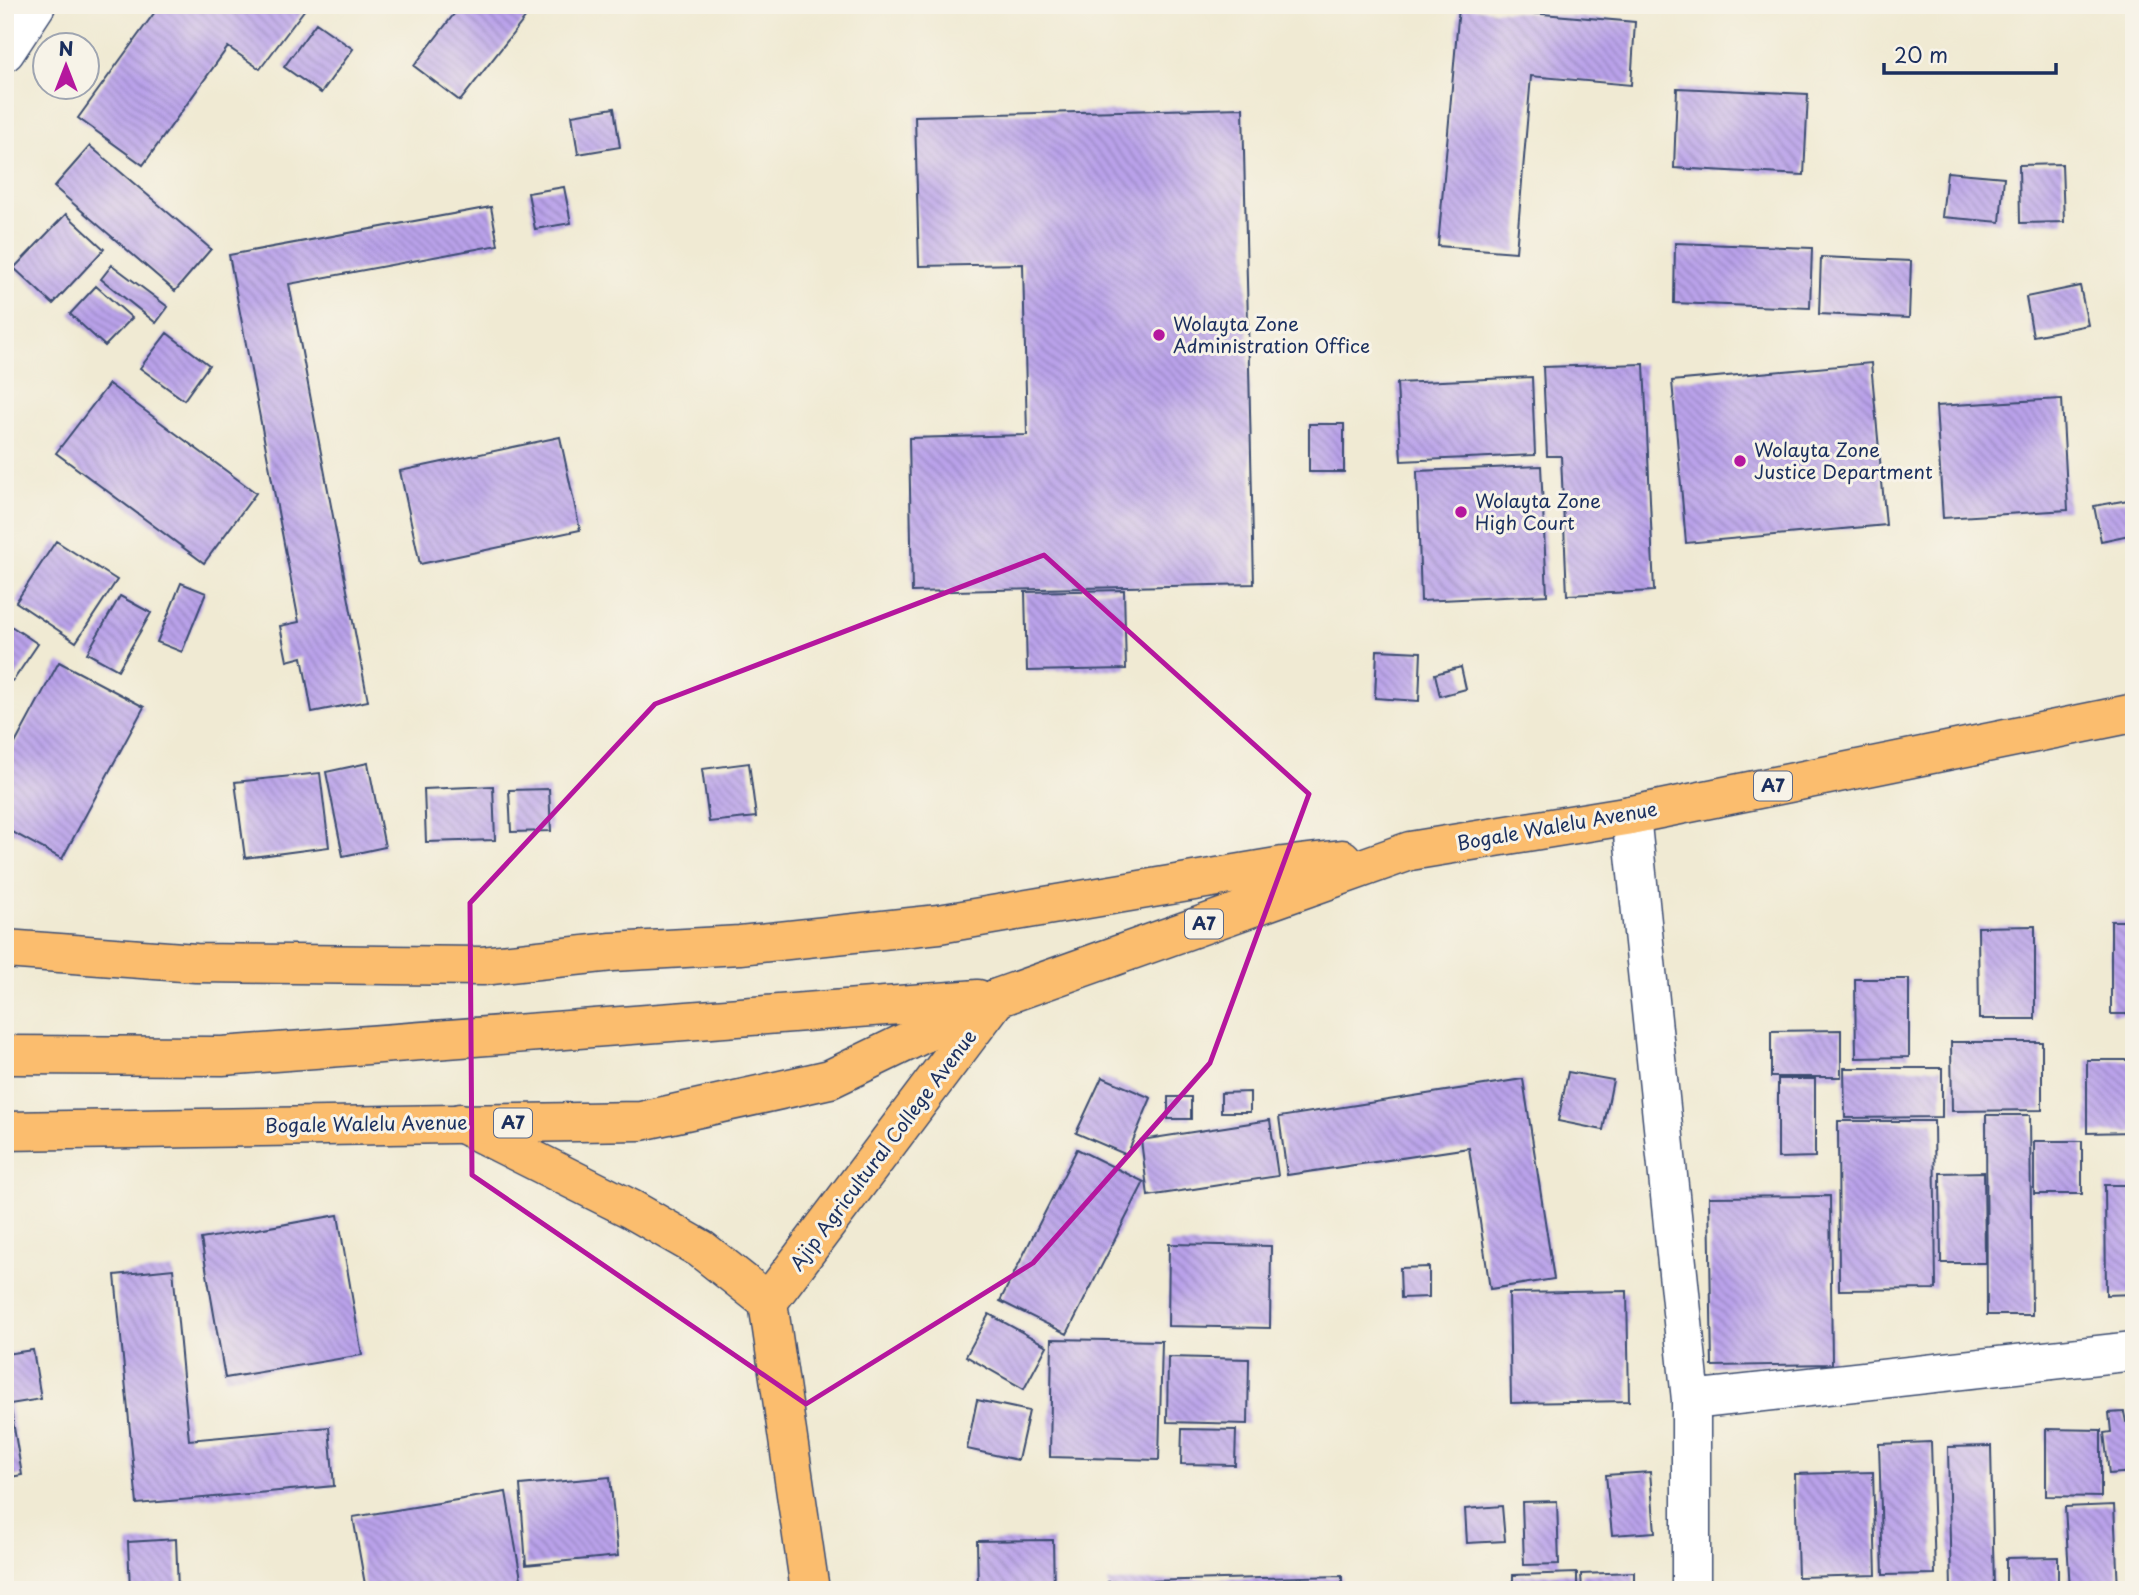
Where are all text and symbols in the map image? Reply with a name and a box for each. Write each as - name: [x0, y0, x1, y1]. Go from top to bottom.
- north arrow: [32, 32, 102, 102]
- scale bar: [1884, 32, 2055, 76]
- text: N: [58, 34, 74, 62]
- text: 20 m: [1894, 38, 1948, 70]
- place label: Wolayta Zone Administration Office: [1173, 309, 1370, 359]
- marker: Wolayta Zone Administration Office: [1151, 327, 1167, 343]
- place label: Wolayta Zone Justice Department: [1754, 435, 1933, 485]
- marker: Wolayta Zone Justice Department: [1732, 453, 1748, 469]
- place label: Wolayta Zone High Court: [1475, 486, 1601, 536]
- marker: Wolayta Zone High Court: [1453, 504, 1469, 520]
- road number: A7: [1754, 772, 1792, 800]
- street label: Bogale Walelu Avenue: [1455, 794, 1659, 856]
- road number: A7: [1185, 909, 1223, 939]
- street label: Ajip Agricultural College Avenue: [782, 1023, 982, 1276]
- street label: Bogale Walelu Avenue: [264, 1107, 468, 1139]
- road number: A7: [494, 1108, 532, 1138]

